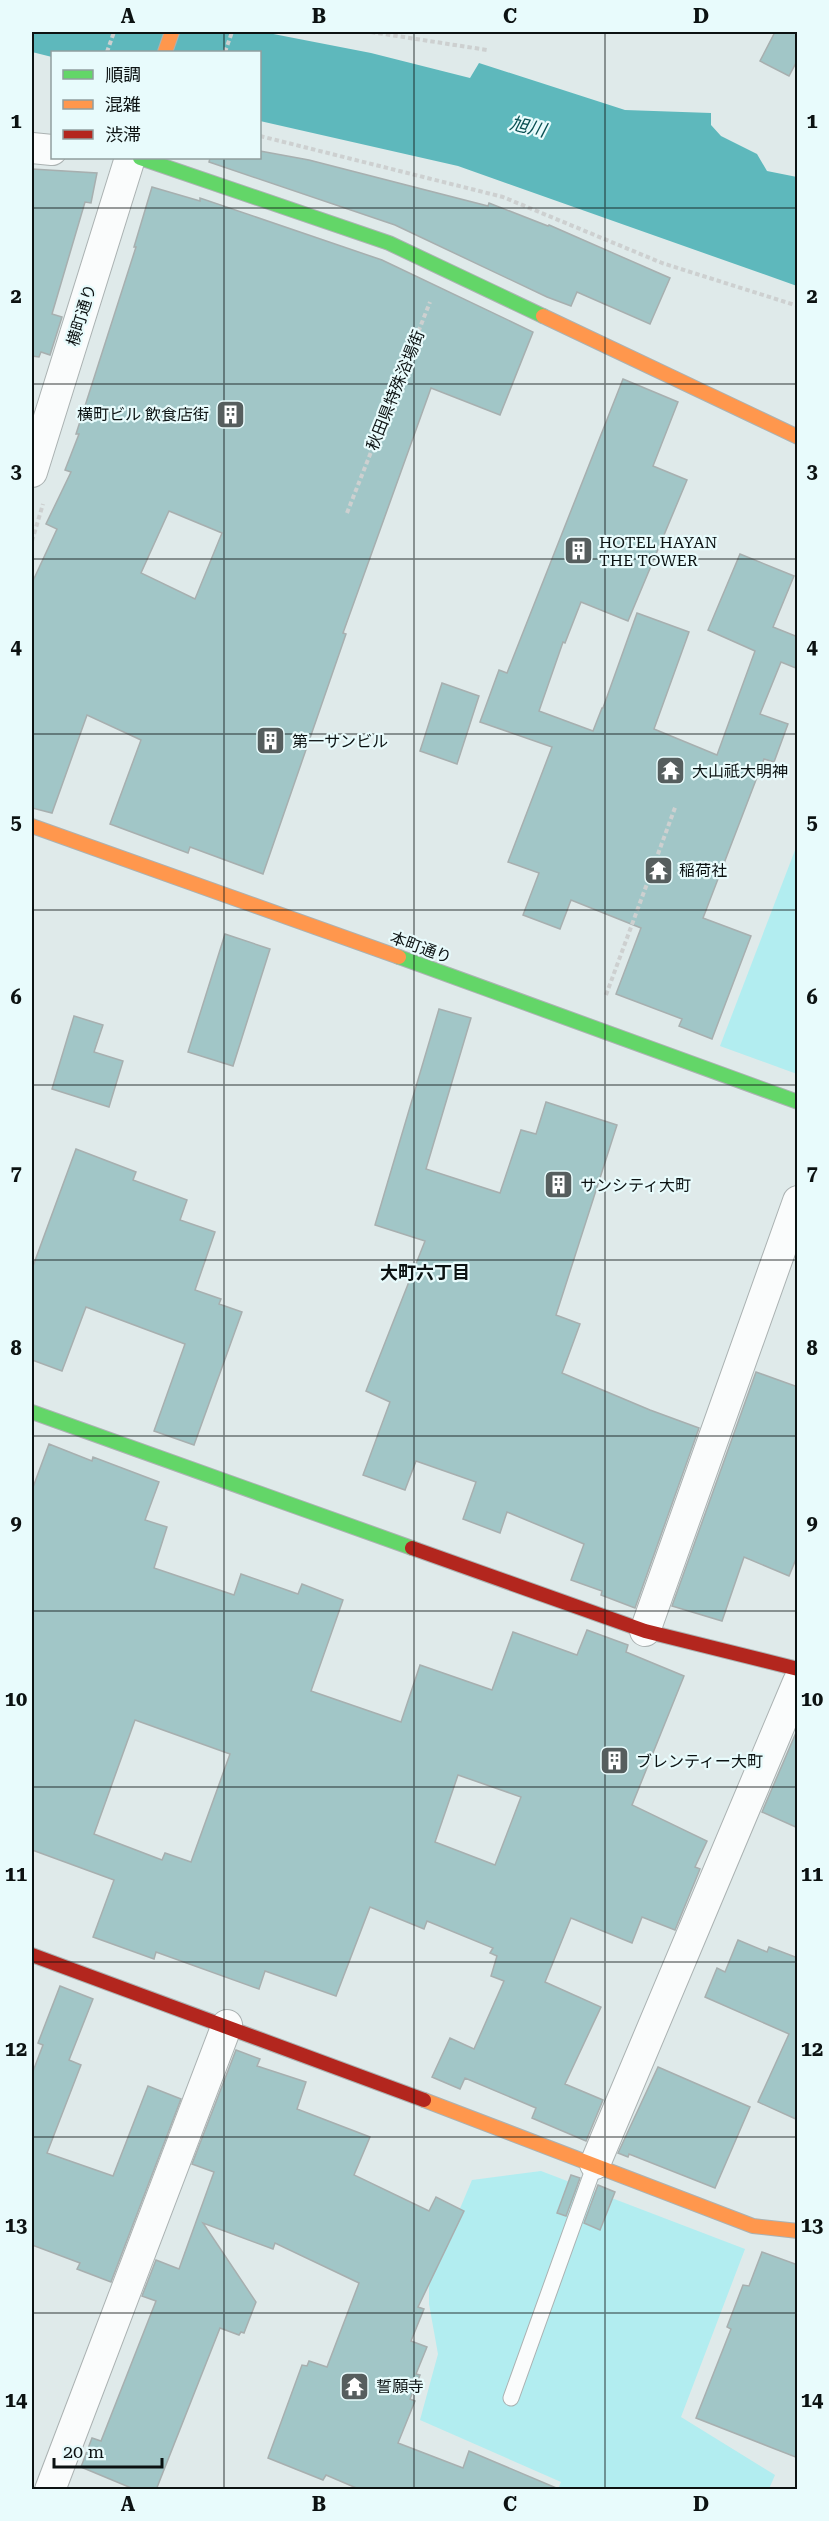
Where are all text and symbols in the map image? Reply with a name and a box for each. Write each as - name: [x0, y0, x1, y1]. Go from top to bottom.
- text: A: [121, 4, 136, 28]
- text: B: [312, 4, 326, 28]
- text: C: [503, 4, 517, 28]
- text: D: [693, 4, 709, 28]
- legend: [51, 51, 261, 159]
- text: 順調: [105, 64, 141, 85]
- text: 混雑: [105, 94, 141, 115]
- text: 1: [10, 109, 22, 133]
- text: 1: [806, 109, 818, 133]
- water label: 旭川: [508, 112, 550, 141]
- text: 渋滞: [105, 124, 141, 145]
- street label: 横町通り: [63, 282, 100, 349]
- text: 2: [10, 284, 22, 308]
- text: 2: [806, 284, 818, 308]
- street label: 秋田県特殊浴場街: [363, 327, 428, 453]
- building icon: 横町ビル 飲食店街: [214, 398, 246, 430]
- place label: 横町ビル 飲食店街: [77, 405, 209, 424]
- text: 3: [10, 459, 22, 483]
- text: 3: [806, 459, 818, 483]
- place label: HOTEL HAYAN THE TOWER: [599, 533, 717, 570]
- building icon: HOTEL HAYAN THE TOWER: [562, 535, 594, 567]
- text: 4: [10, 635, 22, 659]
- text: 4: [806, 635, 818, 659]
- building icon: 第一サンビル: [255, 725, 287, 757]
- place label: 第一サンビル: [292, 732, 388, 751]
- temple icon: 大山祇大明神: [655, 755, 687, 787]
- place label: 大山祇大明神: [692, 762, 788, 781]
- text: 5: [10, 810, 22, 834]
- text: 5: [806, 810, 818, 834]
- temple icon: 稲荷社: [642, 854, 674, 886]
- place label: 稲荷社: [679, 861, 727, 880]
- street label: 本町通り: [388, 928, 454, 967]
- text: 6: [10, 985, 22, 1009]
- text: 6: [806, 985, 818, 1009]
- text: 7: [10, 1161, 22, 1185]
- text: 7: [806, 1161, 818, 1185]
- building icon: サンシティ大町: [543, 1169, 575, 1201]
- place label: サンシティ大町: [580, 1176, 691, 1195]
- district label: 大町六丁目: [380, 1262, 470, 1283]
- text: 8: [10, 1336, 22, 1360]
- text: 8: [806, 1336, 818, 1360]
- text: 9: [10, 1511, 22, 1535]
- text: 9: [806, 1511, 818, 1535]
- text: 10: [5, 1687, 27, 1711]
- text: 10: [801, 1687, 823, 1711]
- building icon: ブレンティー大町: [599, 1745, 631, 1777]
- place label: ブレンティー大町: [636, 1752, 763, 1771]
- text: 11: [5, 1862, 27, 1886]
- text: 11: [801, 1862, 823, 1886]
- text: 12: [5, 2037, 27, 2061]
- text: 12: [801, 2037, 823, 2061]
- text: 13: [5, 2213, 27, 2237]
- text: 13: [801, 2213, 823, 2237]
- temple icon: 誓願寺: [339, 2370, 371, 2402]
- place label: 誓願寺: [376, 2377, 424, 2396]
- text: 14: [5, 2388, 28, 2412]
- text: 14: [801, 2388, 824, 2412]
- scale bar: [54, 2431, 162, 2469]
- text: 20 m: [63, 2441, 104, 2462]
- text: A: [121, 2492, 136, 2516]
- text: B: [312, 2492, 326, 2516]
- text: C: [503, 2492, 517, 2516]
- text: D: [693, 2492, 709, 2516]

